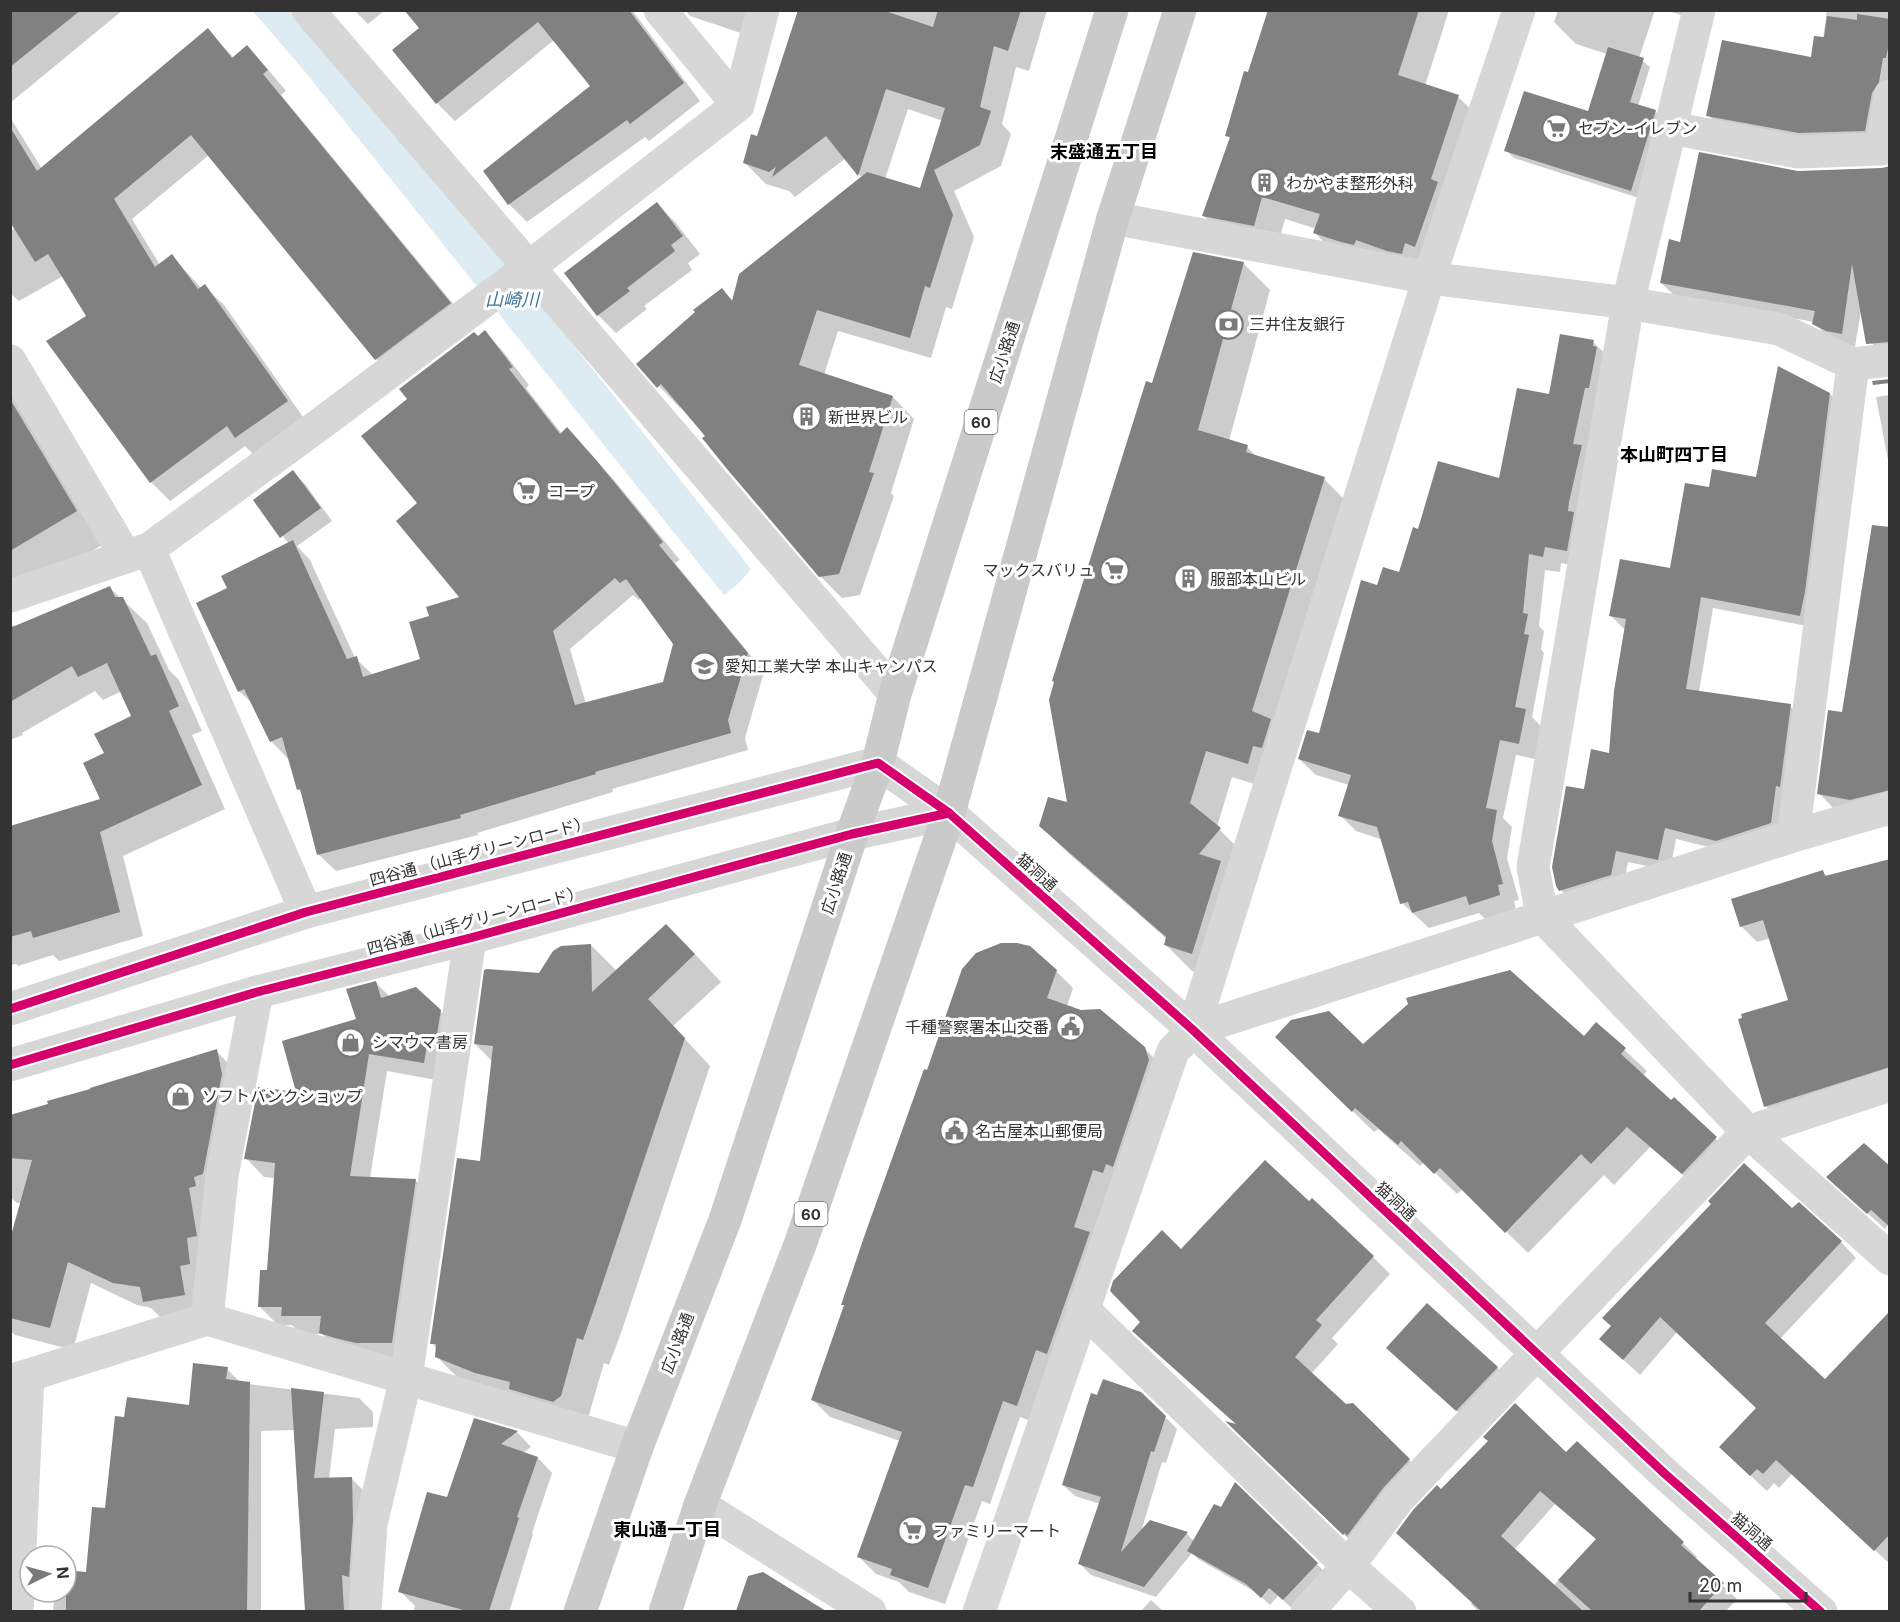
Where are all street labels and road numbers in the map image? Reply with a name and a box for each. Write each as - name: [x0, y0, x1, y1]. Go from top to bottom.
- street label: 広小路通: [985, 318, 1023, 386]
- road number: 60: [964, 410, 998, 434]
- street label: 四谷通 （山手グリーンロード）: [367, 812, 593, 890]
- street label: 広小路通: [817, 849, 855, 917]
- street label: 猫洞通: [1012, 849, 1062, 895]
- street label: 四谷通（山手グリーンロード）: [365, 881, 585, 959]
- street label: 猫洞通: [1372, 1177, 1420, 1225]
- road number: 60: [794, 1202, 828, 1226]
- street label: 広小路通: [656, 1310, 698, 1376]
- street label: 猫洞通: [1727, 1508, 1777, 1554]

